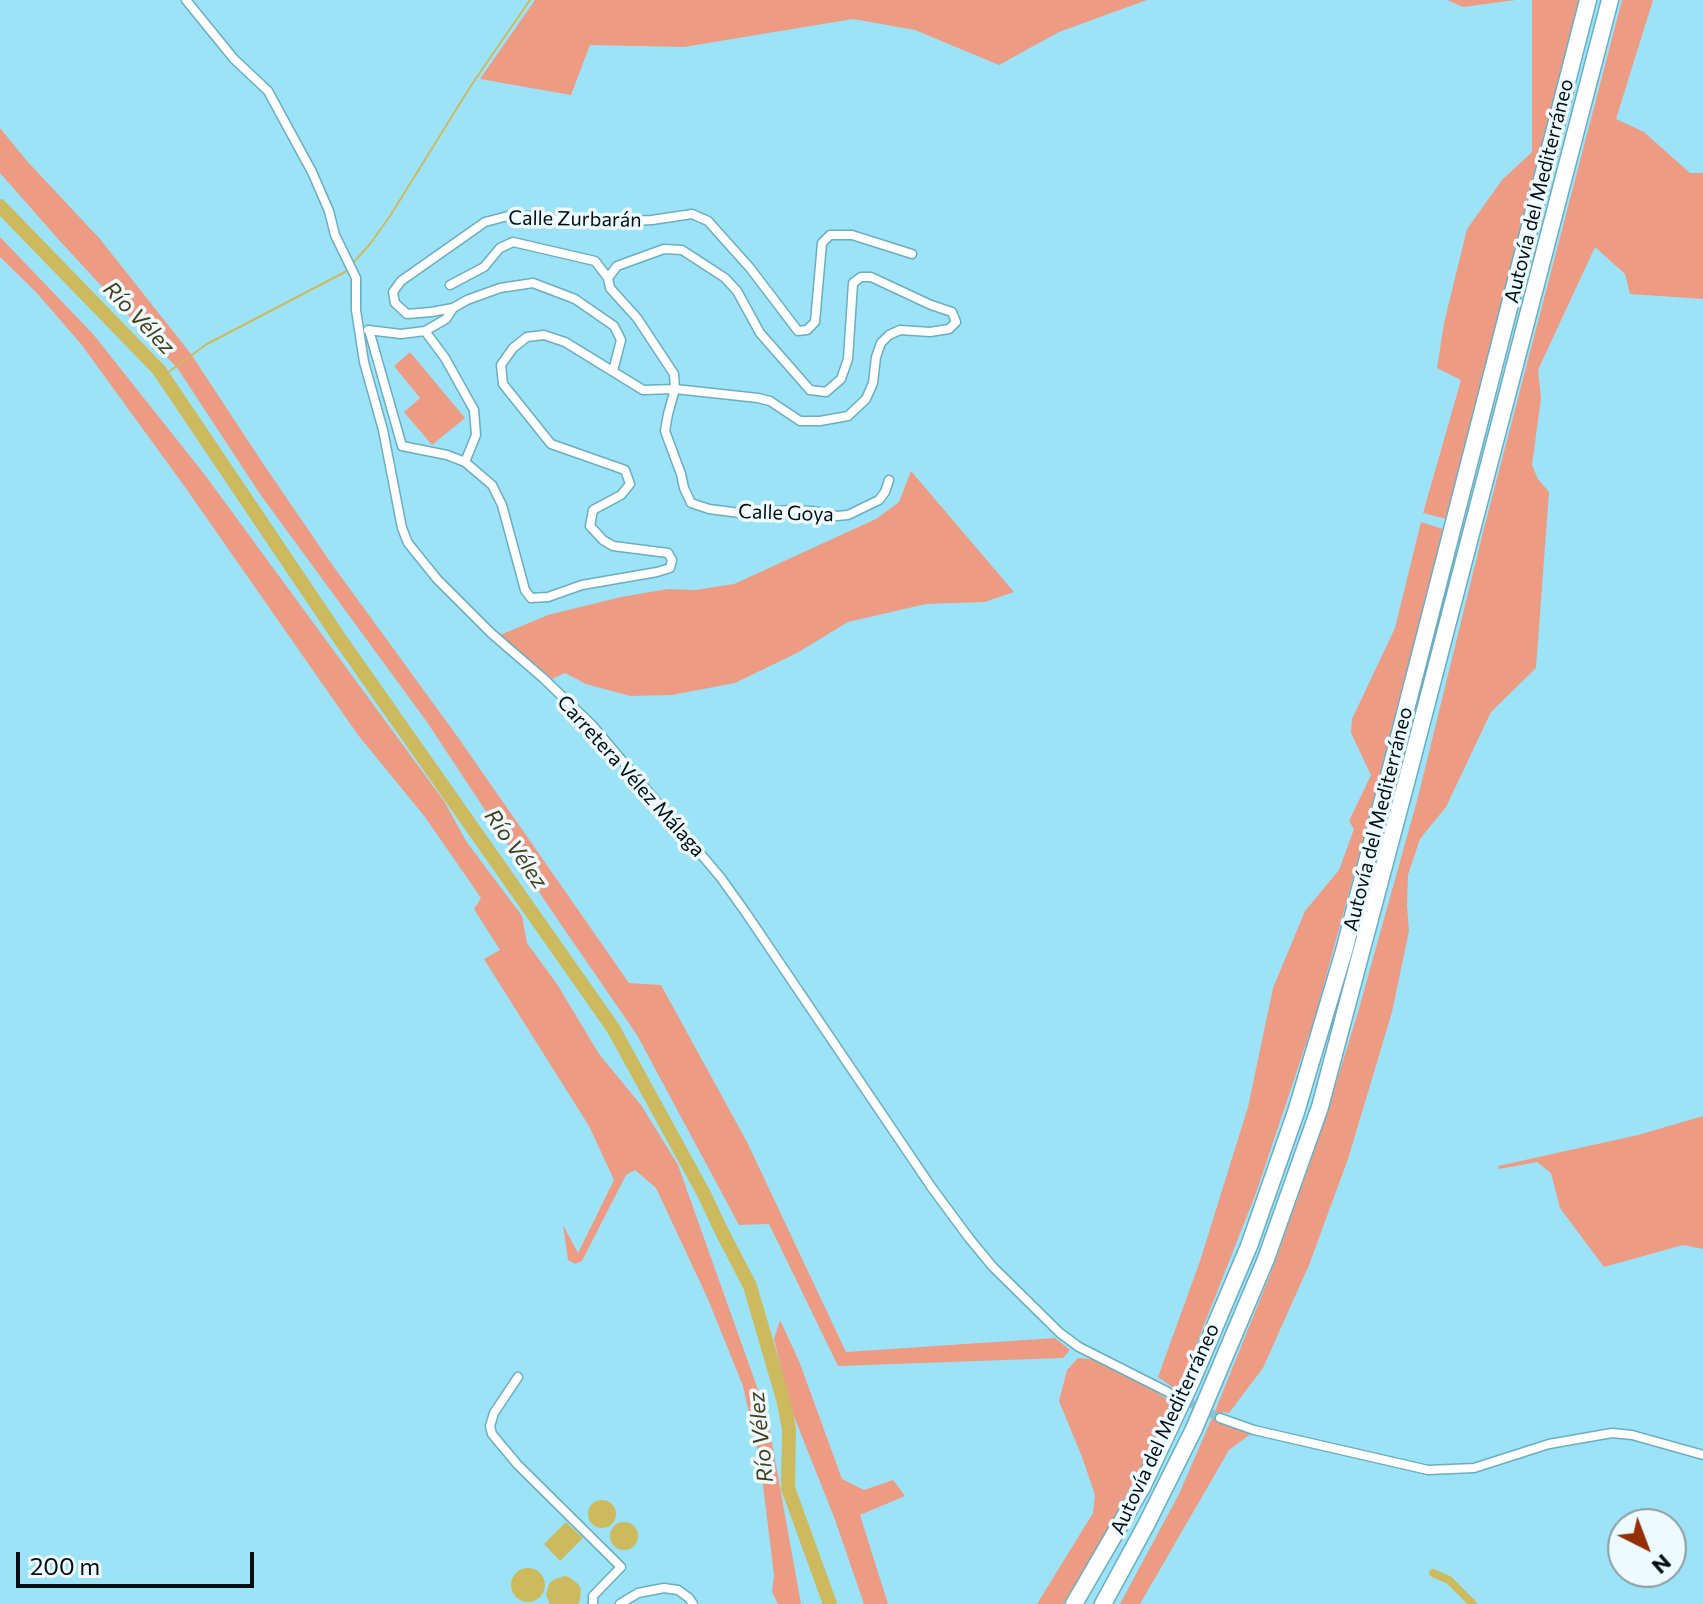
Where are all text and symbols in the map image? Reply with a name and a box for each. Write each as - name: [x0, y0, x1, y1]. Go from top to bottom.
- street label: Autovía del Mediterráneo: [1500, 76, 1578, 306]
- street label: Calle Zurbarán: [508, 206, 642, 232]
- water label: Río Vélez: [98, 276, 180, 360]
- street label: Calle Goya: [738, 499, 834, 527]
- street label: Carretera Vélez Málaga: [552, 690, 710, 862]
- street label: Autovía del Mediterráneo: [1339, 704, 1417, 934]
- water label: Río Vélez: [479, 804, 553, 894]
- street label: Autovía del Mediterráneo: [1105, 1320, 1225, 1538]
- water label: Río Vélez: [743, 1390, 779, 1484]
- north arrow: [1607, 1508, 1687, 1588]
- scale bar: [20, 1536, 258, 1586]
- text: N: [1647, 1549, 1677, 1580]
- text: 200 m: [30, 1551, 100, 1580]

